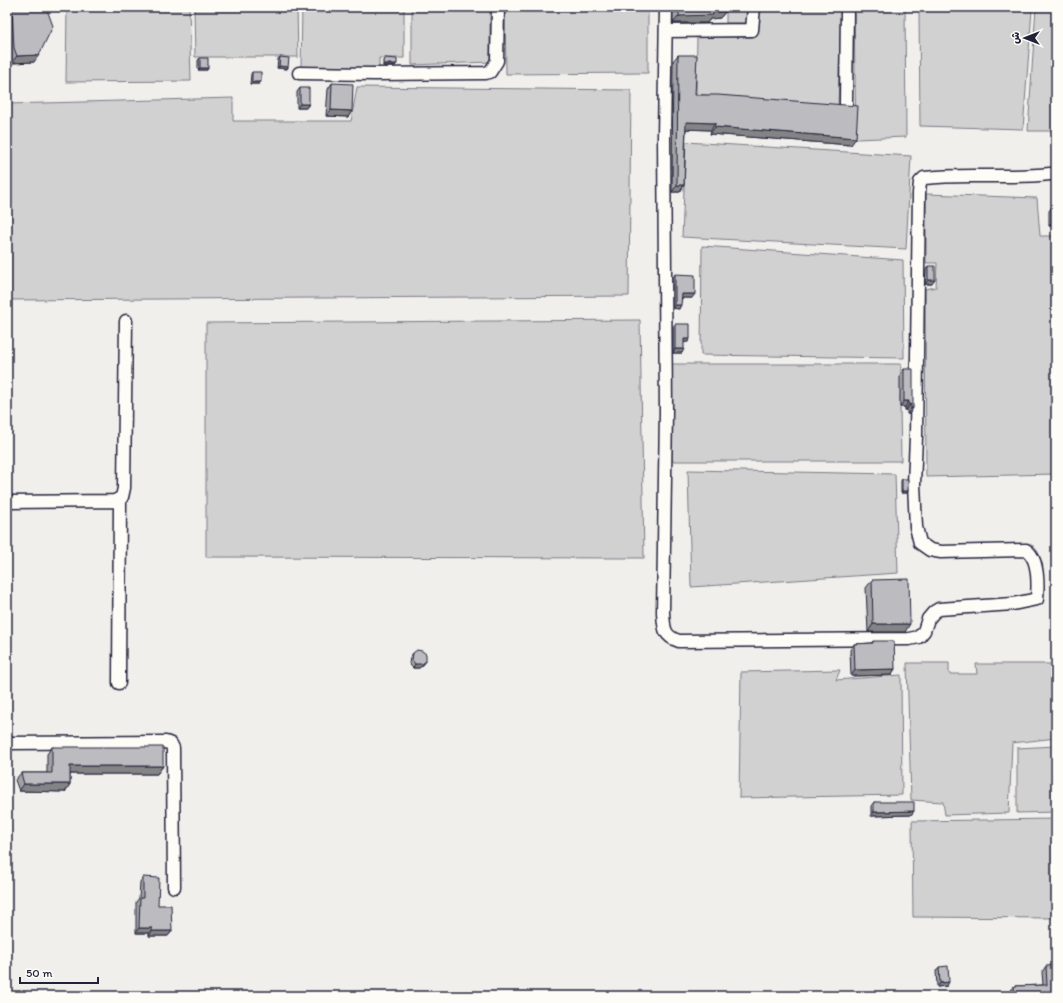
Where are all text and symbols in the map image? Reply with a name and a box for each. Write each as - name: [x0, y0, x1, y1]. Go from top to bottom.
- north arrow: [1005, 18, 1045, 58]
- text: ش: [1009, 32, 1022, 44]
- scale bar: [20, 959, 98, 985]
- text: 50 m: [26, 966, 52, 980]

